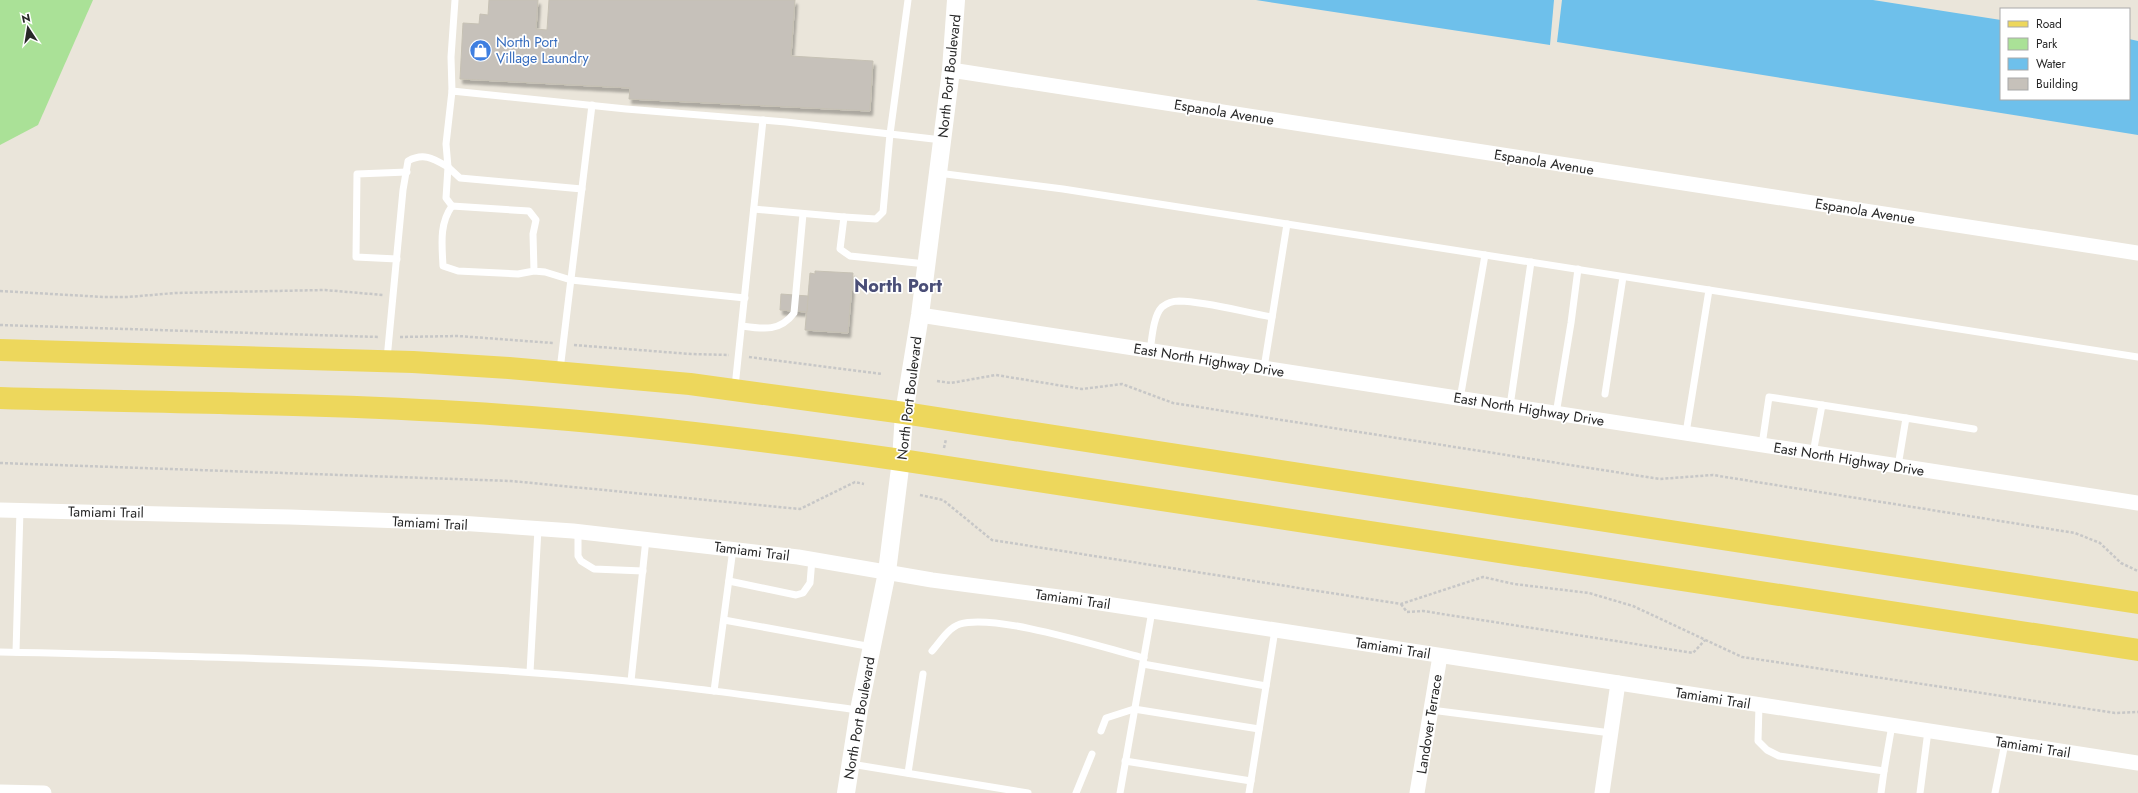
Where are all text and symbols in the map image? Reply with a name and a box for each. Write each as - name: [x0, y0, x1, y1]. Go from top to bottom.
- north arrow: [8, 8, 48, 48]
- legend: [2000, 8, 2130, 100]
- text: N: [20, 9, 32, 27]
- street label: North Port Boulevard: [933, 13, 965, 139]
- text: Road: [2036, 15, 2062, 33]
- place label: North Port Village Laundry: [496, 32, 589, 68]
- text: Park: [2036, 35, 2058, 53]
- shop icon: North Port Village Laundry: [468, 37, 494, 63]
- text: Water: [2036, 55, 2067, 73]
- text: Building: [2036, 75, 2078, 93]
- street label: Espanola Avenue: [1173, 94, 1275, 130]
- street label: Espanola Avenue: [1493, 144, 1595, 180]
- street label: Espanola Avenue: [1814, 193, 1916, 229]
- district label: North Port: [854, 273, 942, 299]
- street label: North Port Boulevard: [892, 335, 926, 461]
- street label: East North Highway Drive: [1132, 338, 1286, 382]
- street label: East North Highway Drive: [1452, 387, 1606, 431]
- street label: East North Highway Drive: [1772, 437, 1926, 481]
- street label: Tamiami Trail: [68, 501, 144, 523]
- street label: Tamiami Trail: [392, 511, 468, 535]
- street label: Tamiami Trail: [713, 536, 791, 566]
- street label: Tamiami Trail: [1034, 584, 1112, 614]
- street label: Tamiami Trail: [1354, 632, 1432, 664]
- street label: North Port Boulevard: [838, 655, 880, 781]
- street label: Landover Terrace: [1411, 673, 1447, 775]
- street label: Tamiami Trail: [1674, 682, 1752, 714]
- street label: Tamiami Trail: [1994, 731, 2072, 763]

